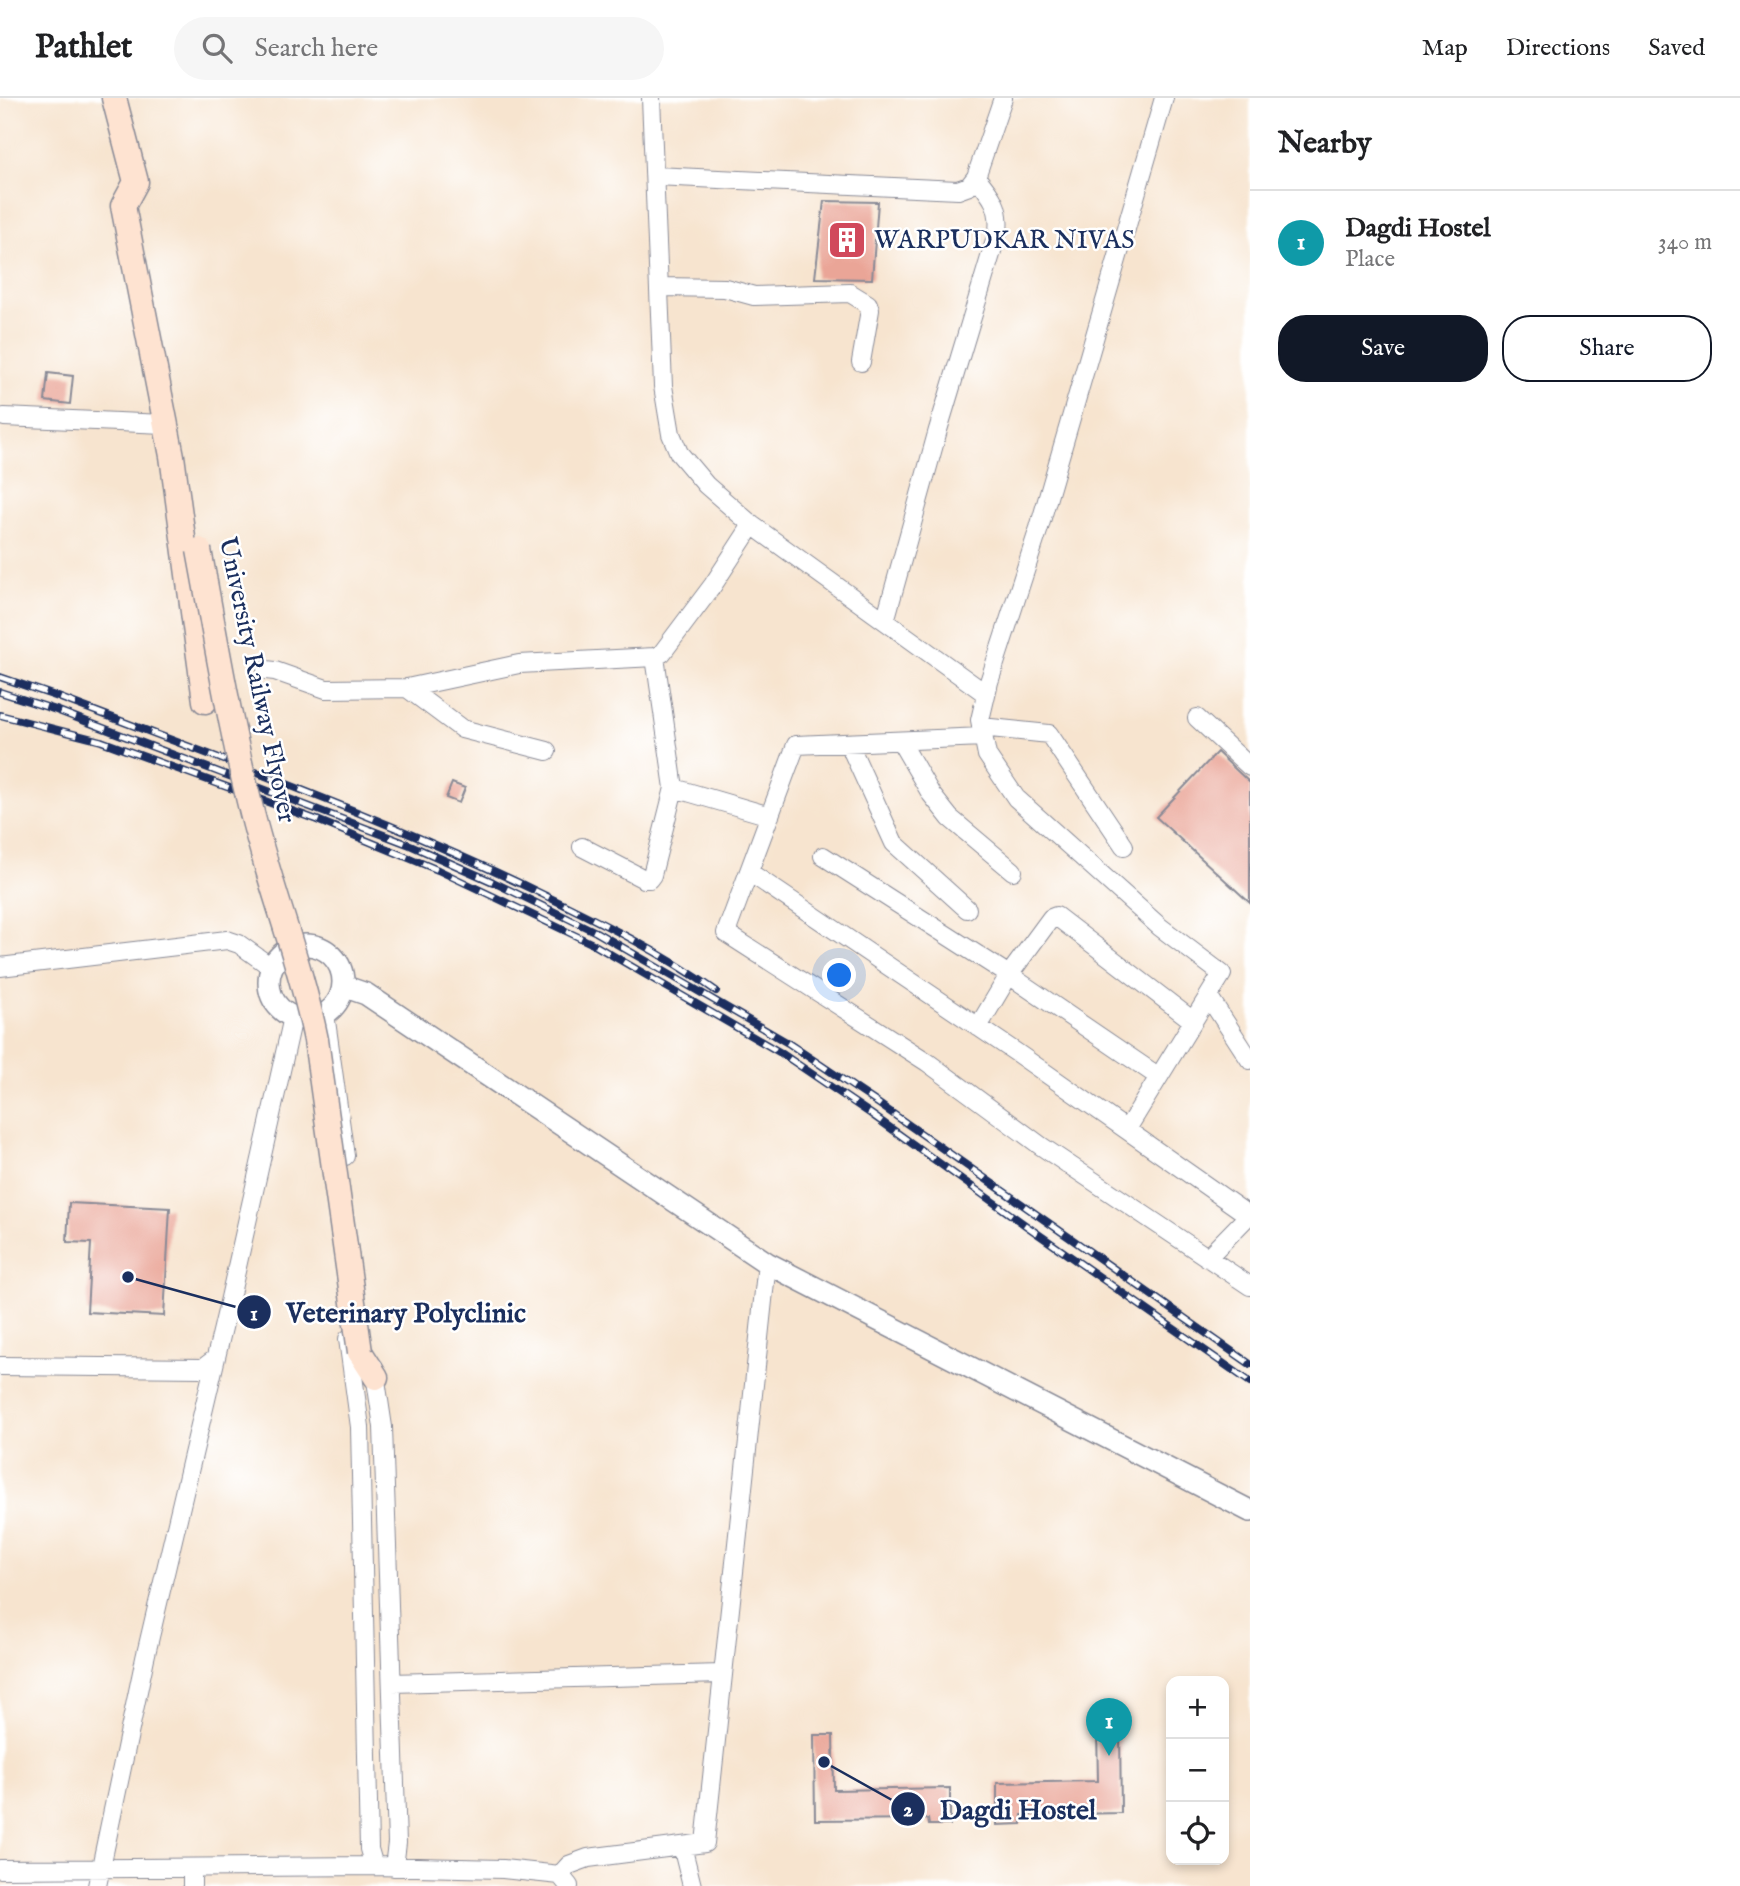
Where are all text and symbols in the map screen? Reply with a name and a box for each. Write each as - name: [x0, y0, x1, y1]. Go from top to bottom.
- search box: [174, 17, 664, 80]
- text: Pathlet: [35, 27, 132, 69]
- icon: search: [198, 29, 236, 67]
- text: Search here: [254, 32, 378, 65]
- text: Map: [1422, 33, 1468, 64]
- text: Directions: [1506, 33, 1610, 64]
- text: Saved: [1648, 33, 1705, 64]
- text: Nearby: [1278, 125, 1371, 163]
- text: Dagdi Hostel: [1345, 212, 1491, 245]
- building icon: WARPUDKAR NIVAS: [826, 219, 868, 261]
- place label: WARPUDKAR NIVAS: [874, 224, 1135, 257]
- text: 1: [1297, 228, 1305, 257]
- text: 340 m: [1658, 228, 1712, 257]
- text: Place: [1345, 245, 1395, 274]
- button: Save: [1278, 315, 1488, 382]
- button: Share: [1502, 315, 1712, 382]
- street label: University Railway Flyover: [211, 534, 304, 826]
- your location: [822, 958, 856, 992]
- callout: Veterinary Polyclinic: [237, 1288, 540, 1337]
- text: Veterinary Polyclinic: [285, 1297, 526, 1332]
- text: 1: [250, 1301, 258, 1328]
- map controls: [1166, 1676, 1229, 1865]
- button: +: [1166, 1676, 1229, 1739]
- pin: 1: [1086, 1698, 1132, 1756]
- button: −: [1166, 1739, 1229, 1802]
- callout: Dagdi Hostel: [890, 1784, 1110, 1833]
- text: Dagdi Hostel: [940, 1794, 1098, 1829]
- text: 2: [903, 1797, 913, 1824]
- button: locate: [1166, 1802, 1229, 1865]

